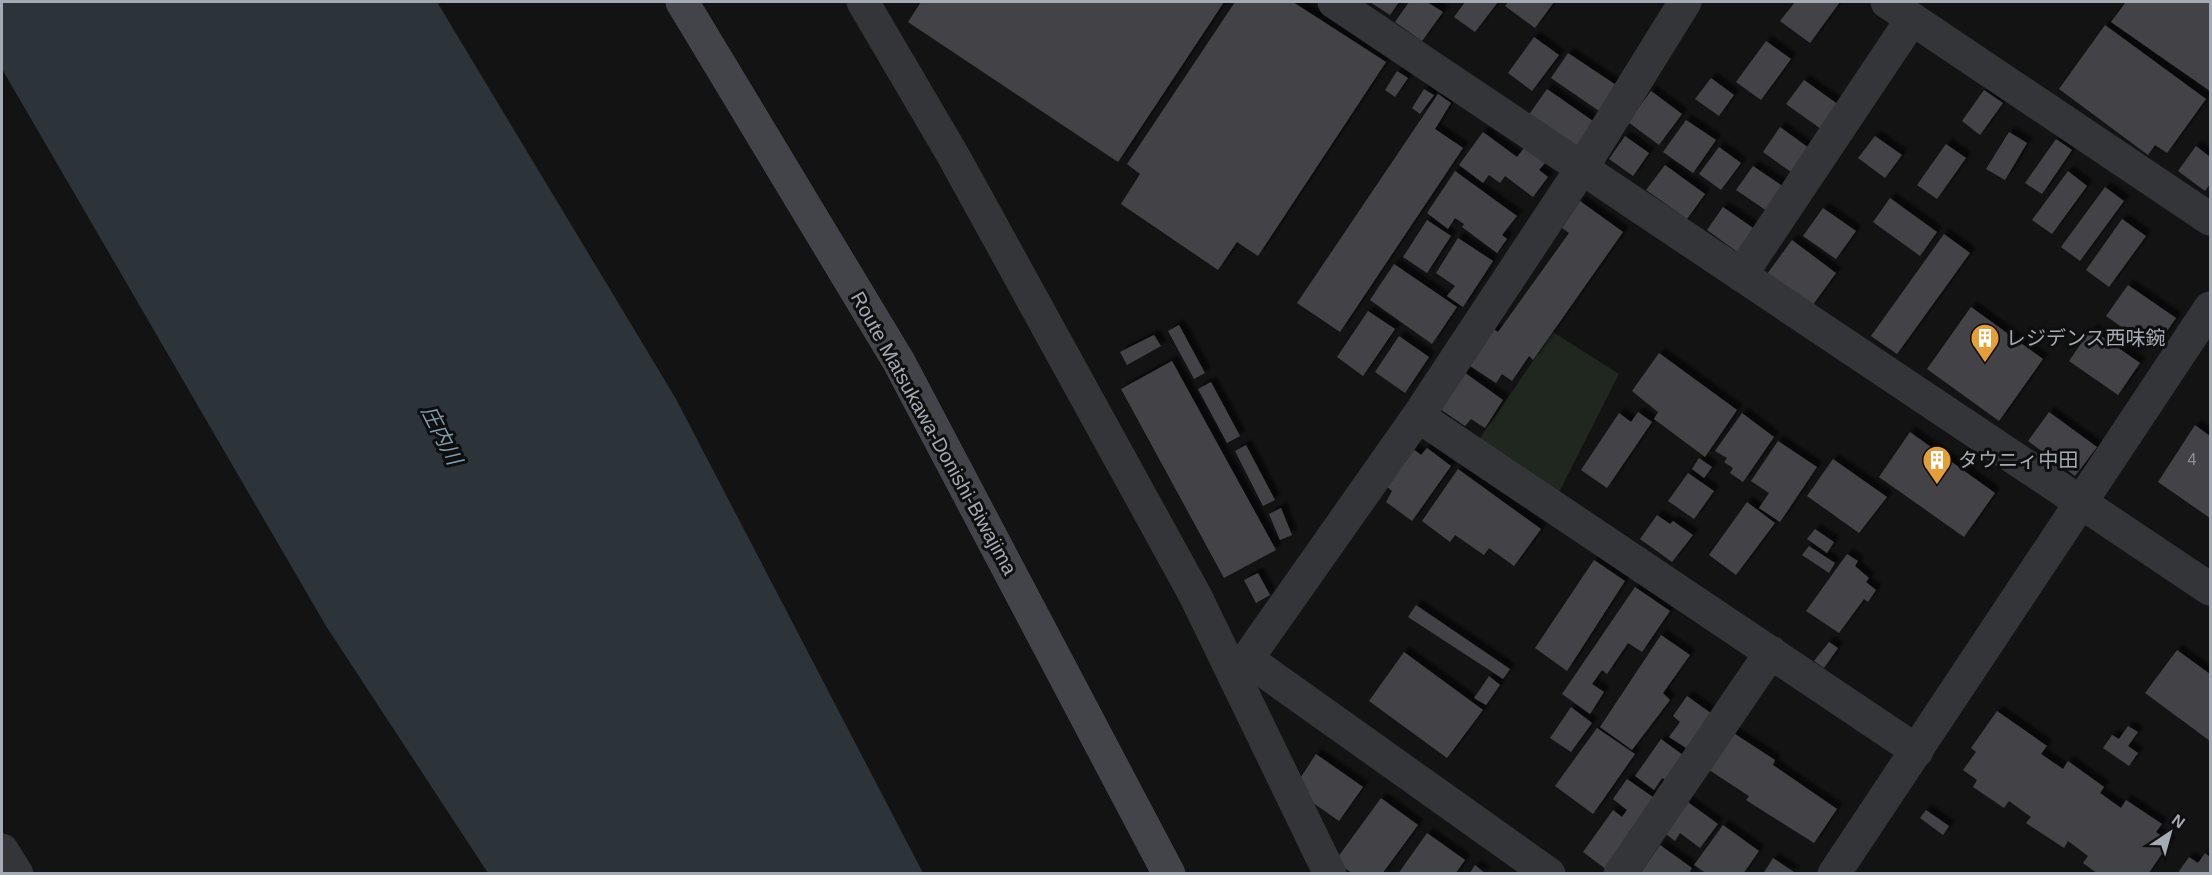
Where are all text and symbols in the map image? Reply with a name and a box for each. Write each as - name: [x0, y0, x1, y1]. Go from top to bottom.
- street label: Route Matsukawa-Donishi-Biwajima: [847, 288, 1022, 579]
- building icon: レジデンス西味鋺: [1969, 322, 2001, 364]
- place label: レジデンス西味鋺: [2006, 327, 2166, 349]
- water label: 庄内川: [417, 402, 467, 470]
- building icon: タウニィ中田: [1921, 444, 1953, 486]
- place label: タウニィ中田: [1958, 449, 2078, 471]
- house number: 4: [2188, 451, 2197, 468]
- north arrow: [2140, 803, 2200, 863]
- text: N: [2169, 811, 2188, 832]

